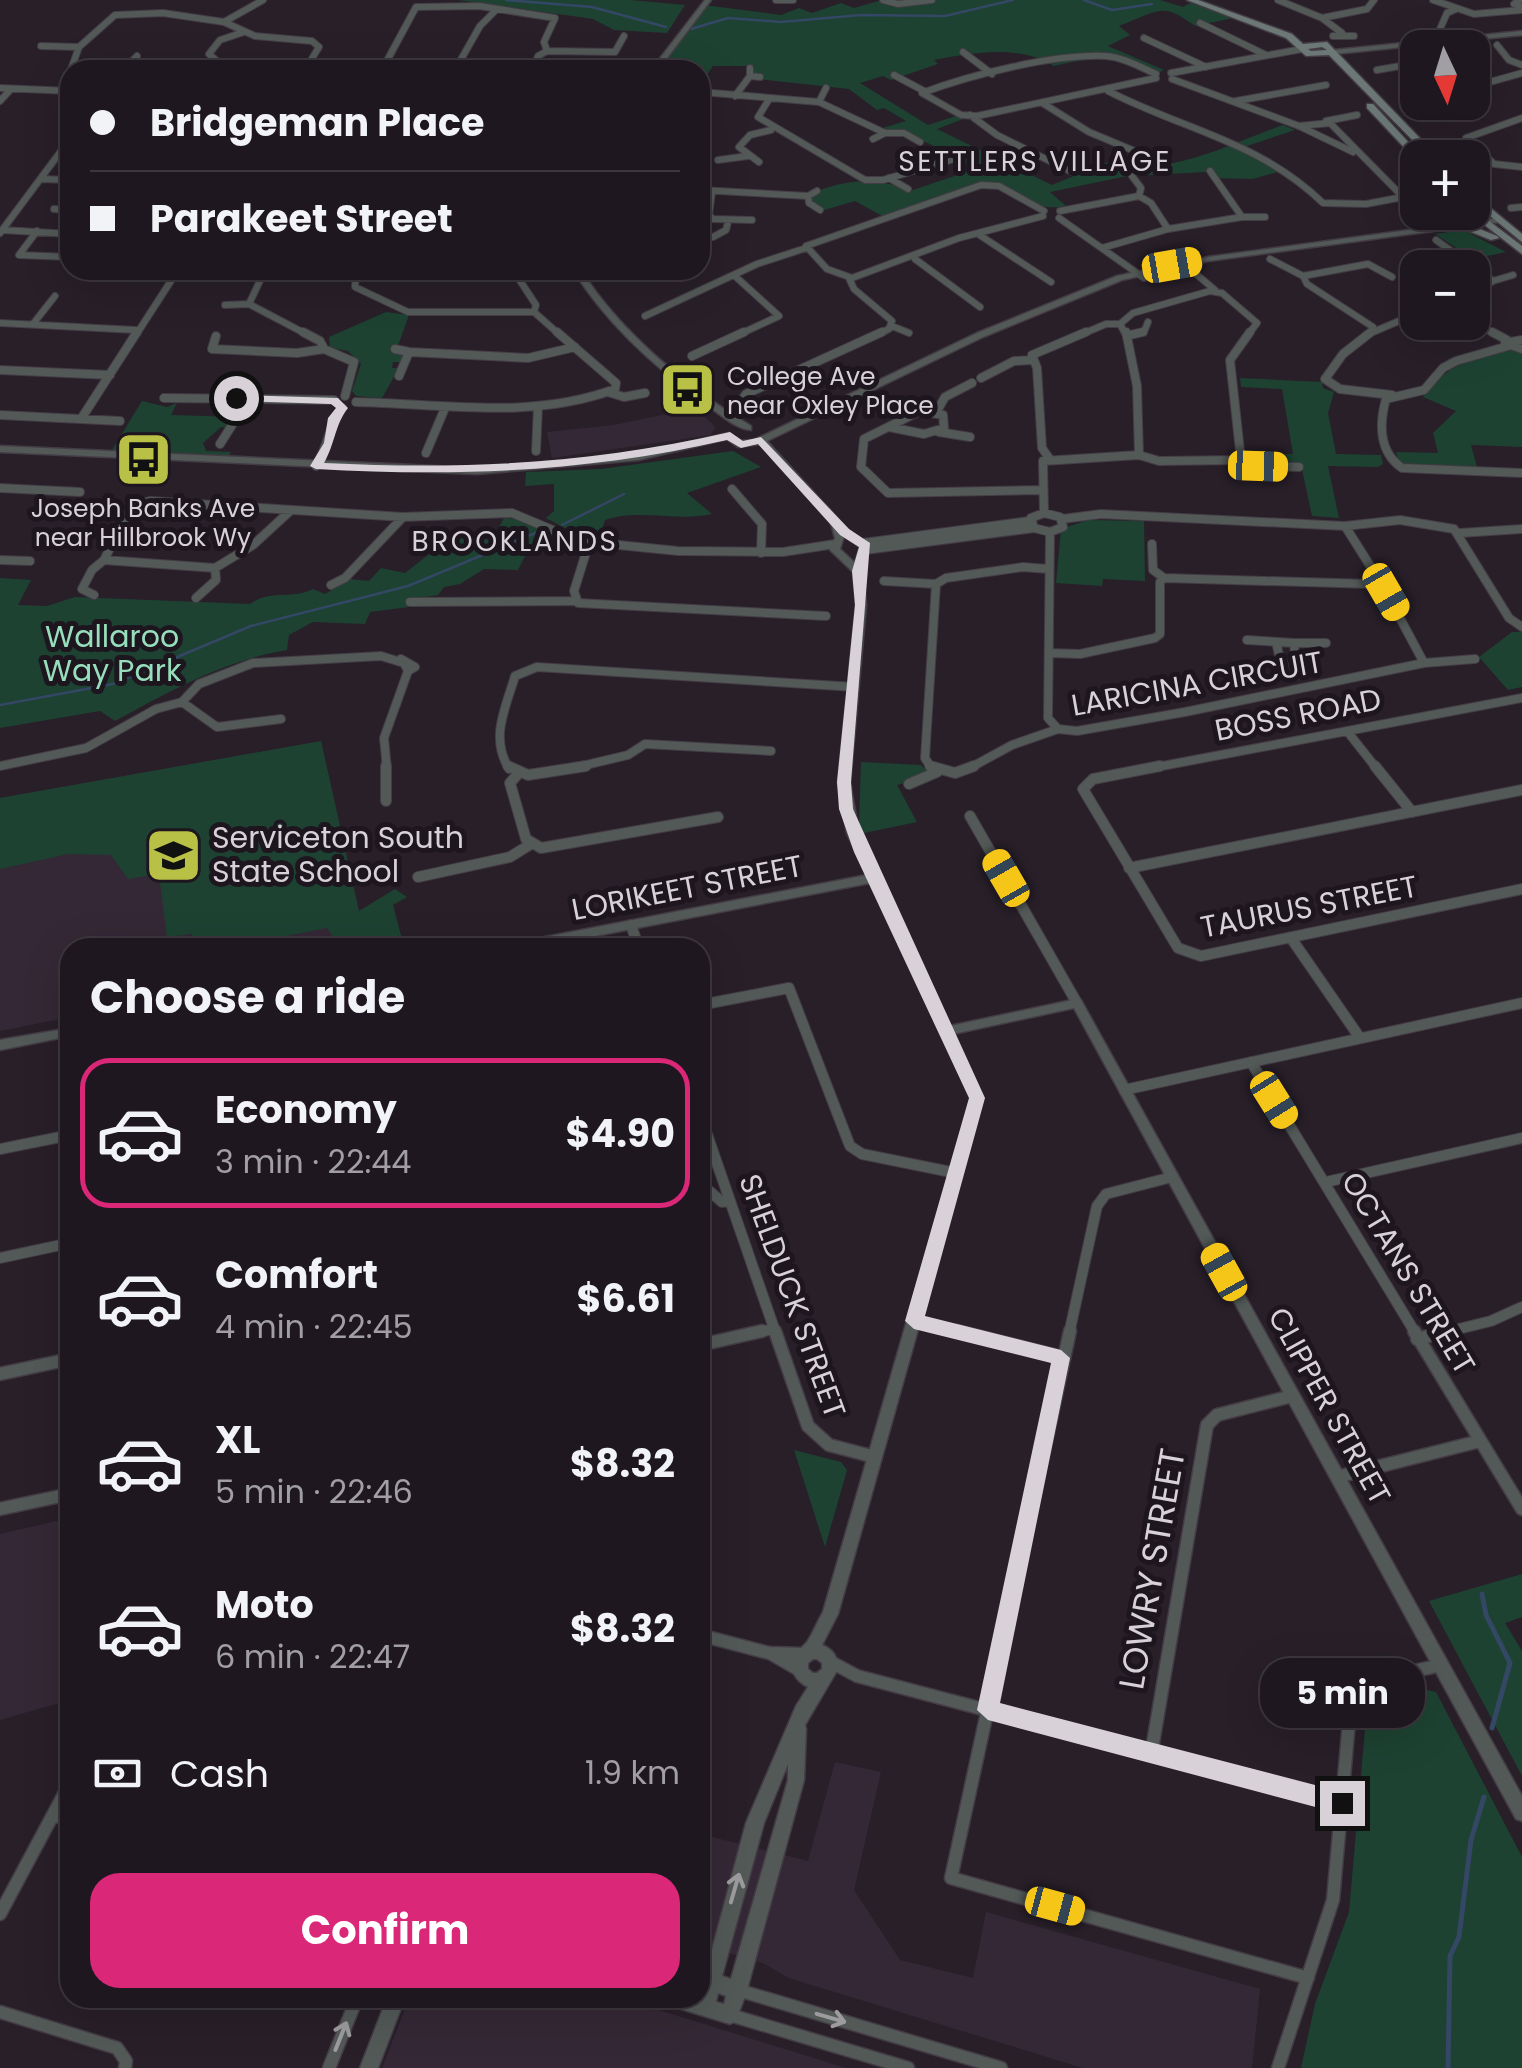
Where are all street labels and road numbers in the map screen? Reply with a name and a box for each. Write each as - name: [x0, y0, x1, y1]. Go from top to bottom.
- street label: LARICINA CIRCUIT: [1068, 640, 1326, 727]
- street label: BOSS ROAD: [1211, 677, 1385, 752]
- street label: LORIKEET STREET: [568, 844, 806, 931]
- street label: TAURUS STREET: [1197, 864, 1421, 949]
- street label: OCTANS STREET: [1331, 1164, 1486, 1382]
- street label: SHELDUCK STREET: [728, 1168, 857, 1424]
- street label: CLIPPER STREET: [1258, 1300, 1401, 1512]
- street label: LOWRY STREET: [1106, 1445, 1197, 1693]

